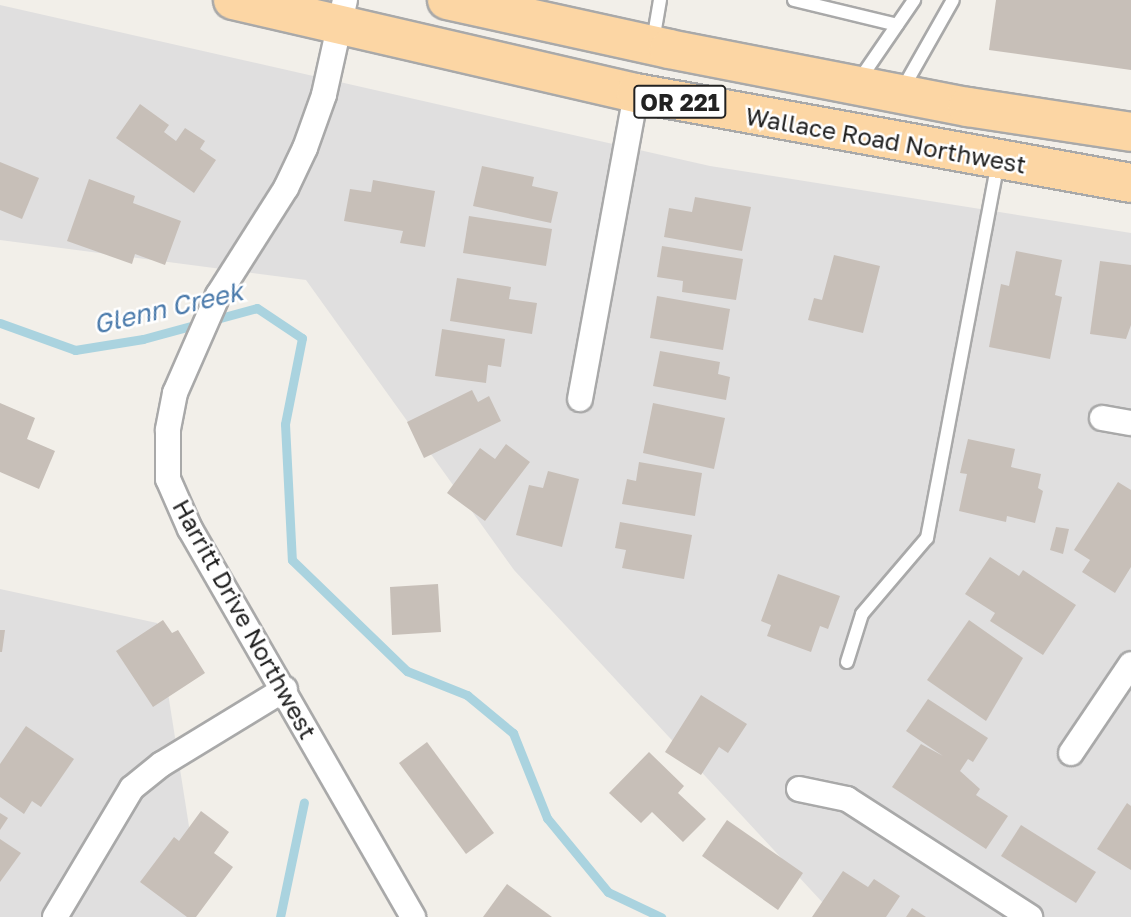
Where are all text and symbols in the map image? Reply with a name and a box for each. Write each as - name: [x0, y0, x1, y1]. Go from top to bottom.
- road number: OR 221: [633, 82, 727, 122]
- street label: Wallace Road Northwest: [743, 101, 1029, 179]
- water label: Glenn Creek: [90, 276, 246, 340]
- street label: Harritt Drive Northwest: [167, 494, 323, 744]

